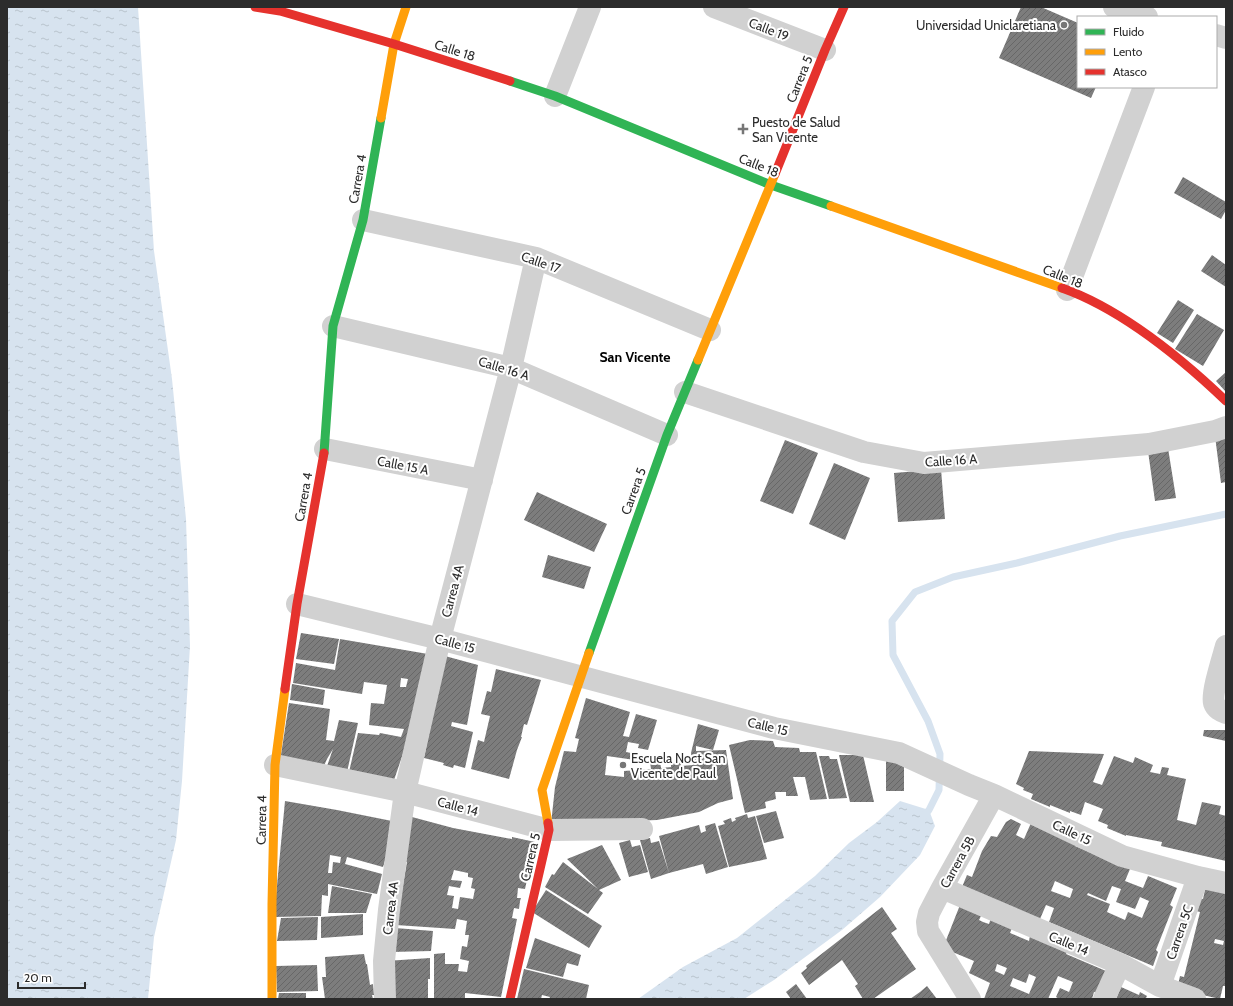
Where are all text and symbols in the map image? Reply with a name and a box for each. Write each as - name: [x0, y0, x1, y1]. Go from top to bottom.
- street label: Calle 19: [747, 14, 791, 44]
- legend: [1077, 16, 1217, 88]
- place label: Universidad Uniclaretiana: [916, 17, 1057, 33]
- marker: Universidad Uniclaretiana: [1059, 20, 1069, 30]
- text: Fluido: [1113, 24, 1145, 39]
- street label: Calle 18: [433, 36, 478, 64]
- text: Lento: [1113, 44, 1143, 59]
- street label: Carrera 5: [782, 53, 816, 105]
- text: Atasco: [1113, 64, 1147, 79]
- place label: Puesto de Salud San Vicente: [752, 114, 840, 145]
- marker: Puesto de Salud San Vicente: [737, 123, 749, 135]
- street label: Calle 18: [737, 150, 782, 180]
- street label: Carrera 4: [345, 153, 369, 205]
- street label: Calle 17: [519, 248, 563, 276]
- street label: Calle 18: [1041, 261, 1086, 291]
- district label: San Vicente: [599, 348, 671, 366]
- street label: Calle 16 A: [477, 353, 531, 383]
- street label: Calle 16 A: [924, 450, 978, 470]
- street label: Calle 15 A: [376, 452, 430, 478]
- street label: Carrera 5: [617, 465, 649, 517]
- street label: Carrera 4: [291, 471, 315, 523]
- street label: Carrea 4A: [437, 563, 467, 619]
- street label: Calle 15: [433, 630, 477, 656]
- street label: Calle 15: [746, 714, 790, 738]
- place label: Escuela Noct San Vicente de Paul: [631, 750, 726, 781]
- marker: Escuela Noct San Vicente de Paul: [618, 760, 628, 770]
- street label: Calle 14: [436, 793, 481, 819]
- street label: Carrera 4: [253, 795, 269, 845]
- street label: Calle 15: [1050, 816, 1094, 848]
- street label: Carrera 5: [517, 831, 543, 883]
- street label: Carrera 5B: [936, 833, 978, 891]
- street label: Carrea 4A: [379, 880, 401, 936]
- street label: Carrera 5C: [1162, 902, 1196, 962]
- street label: Calle 14: [1047, 927, 1092, 959]
- scale bar: [18, 964, 85, 990]
- text: 20 m: [24, 970, 52, 985]

